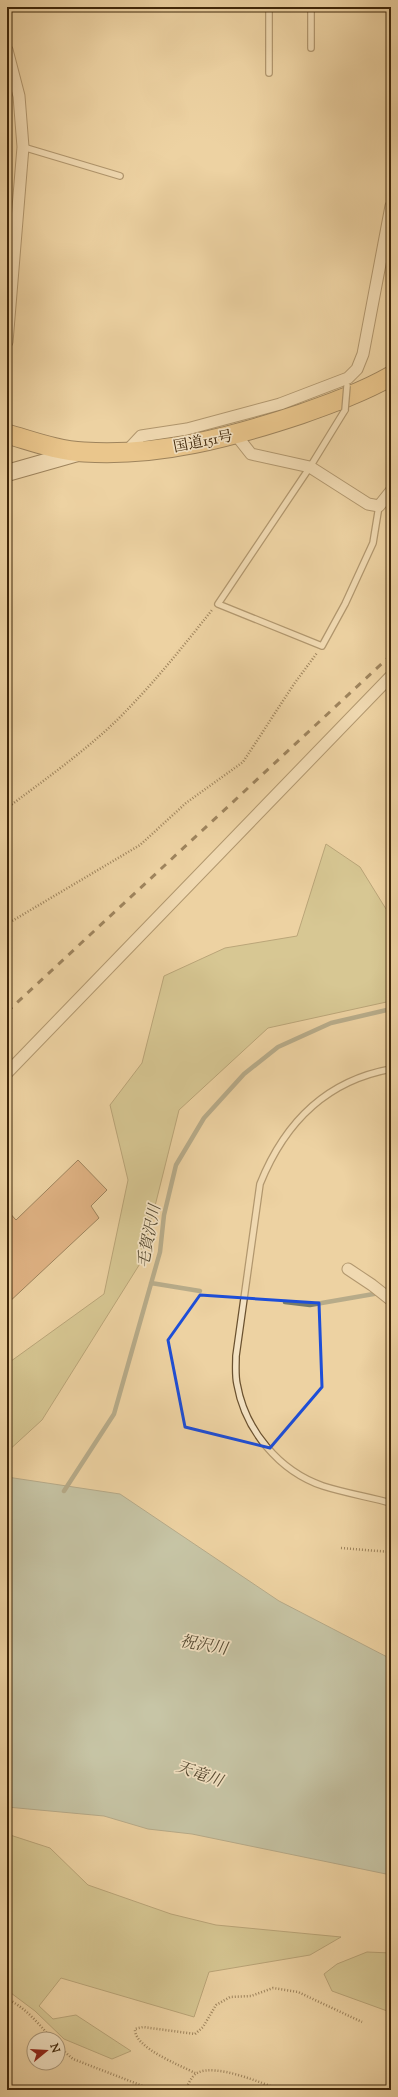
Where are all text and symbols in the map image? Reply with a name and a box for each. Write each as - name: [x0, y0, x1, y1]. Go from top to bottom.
- street label: 国道151号: [172, 426, 235, 459]
- water label: 毛賀沢川: [133, 1201, 168, 1270]
- water label: 祝沢川: [178, 1631, 231, 1662]
- water label: 天竜川: [173, 1757, 228, 1795]
- north arrow: [26, 2031, 66, 2071]
- text: N: [45, 2041, 64, 2055]

